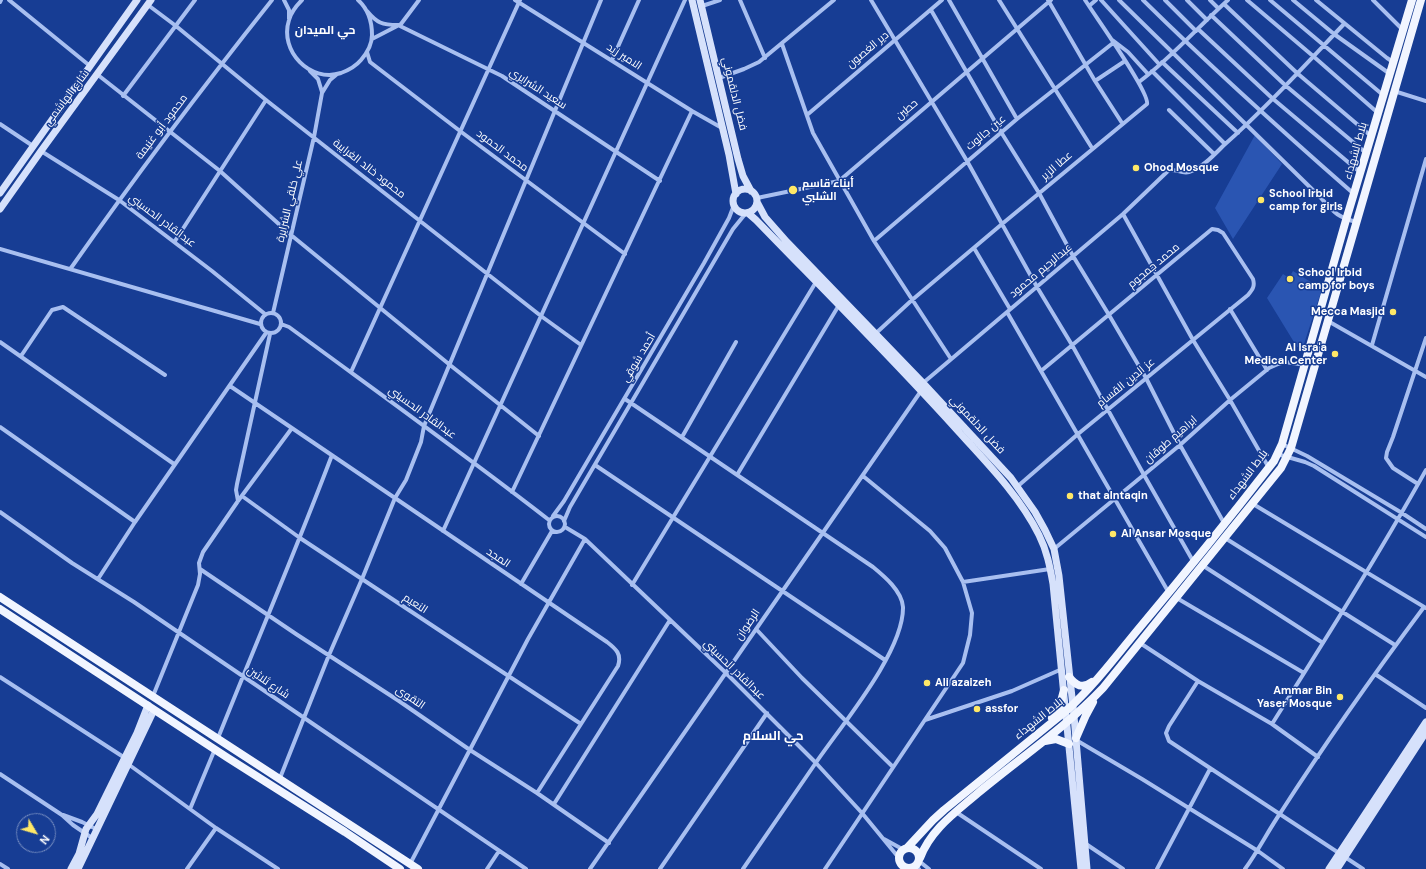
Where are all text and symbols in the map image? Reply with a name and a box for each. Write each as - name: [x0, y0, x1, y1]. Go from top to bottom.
- district label: حي الميدان: [295, 24, 355, 38]
- street label: دير الغصون: [844, 29, 892, 71]
- street label: الامير زيد: [604, 41, 644, 73]
- street label: فضل الدلقموني: [719, 56, 749, 132]
- street label: سعيد الشرايري: [507, 66, 569, 112]
- street label: شارع الهاشمي: [42, 67, 92, 129]
- street label: محمود أبو غنيمة: [133, 92, 191, 162]
- street label: حطين: [893, 97, 921, 123]
- street label: عين جالوت: [963, 113, 1009, 153]
- street label: بلاط الشهداء: [1341, 121, 1371, 181]
- street label: محمد الحمود: [473, 127, 531, 175]
- street label: محمود خالد الغرايبة: [330, 137, 408, 201]
- street label: عطا الزير: [1039, 149, 1075, 183]
- street label: علي خلقي الشرايرة: [274, 158, 306, 244]
- place label: Ohod Mosque: [1144, 161, 1219, 175]
- marker: Ohod Mosque: [1131, 163, 1141, 173]
- place label: أبناء قاسم الشلبي: [802, 177, 854, 203]
- marker: أبناء قاسم الشلبي: [787, 184, 799, 196]
- place label: School Irbid camp for girls: [1269, 187, 1343, 213]
- street label: عبدالقادر الحسيني: [126, 191, 198, 251]
- marker: School Irbid camp for girls: [1256, 195, 1266, 205]
- street label: عبدالرحيم محمود: [1007, 241, 1075, 301]
- street label: محمد جمجوم: [1125, 241, 1183, 291]
- place label: School Irbid camp for boys: [1298, 266, 1375, 292]
- marker: School Irbid camp for boys: [1285, 274, 1295, 284]
- place label: Mecca Masjid: [1311, 305, 1385, 319]
- marker: Mecca Masjid: [1388, 307, 1398, 317]
- street label: أحمد شوقي: [619, 331, 659, 385]
- place label: Al Isra'a Medical Center: [1244, 341, 1327, 367]
- marker: Al Isra'a Medical Center: [1330, 349, 1340, 359]
- street label: عز الدين القسام: [1094, 356, 1158, 410]
- street label: عبدالقادر الحسيني: [386, 384, 458, 442]
- street label: فضل الدلقموني: [947, 393, 1007, 457]
- street label: ابراهيم طوقان: [1142, 413, 1200, 467]
- street label: بلاط الشهداء: [1225, 447, 1271, 503]
- place label: that alntaqin: [1078, 489, 1148, 503]
- marker: that alntaqin: [1065, 491, 1075, 501]
- place label: Al Ansar Mosque: [1121, 527, 1211, 541]
- marker: Al Ansar Mosque: [1108, 529, 1118, 539]
- street label: المجد: [484, 545, 512, 571]
- street label: النعيم: [400, 591, 430, 617]
- street label: الرضوان: [733, 607, 763, 643]
- street label: عبدالقادر الحسيني: [700, 637, 768, 703]
- street label: شارع ثلاثين: [244, 664, 292, 702]
- place label: Ali azaizeh: [935, 676, 991, 690]
- marker: Ali azaizeh: [922, 678, 932, 688]
- street label: التقوى: [393, 683, 427, 713]
- place label: Ammar Bin Yaser Mosque: [1257, 684, 1332, 710]
- marker: Ammar Bin Yaser Mosque: [1335, 692, 1345, 702]
- street label: بلاط الشهداء: [1012, 695, 1066, 743]
- place label: assfor: [985, 702, 1018, 716]
- marker: assfor: [972, 704, 982, 714]
- district label: حي السلام: [742, 729, 804, 745]
- north arrow: [16, 813, 56, 853]
- text: N: [37, 832, 53, 847]

